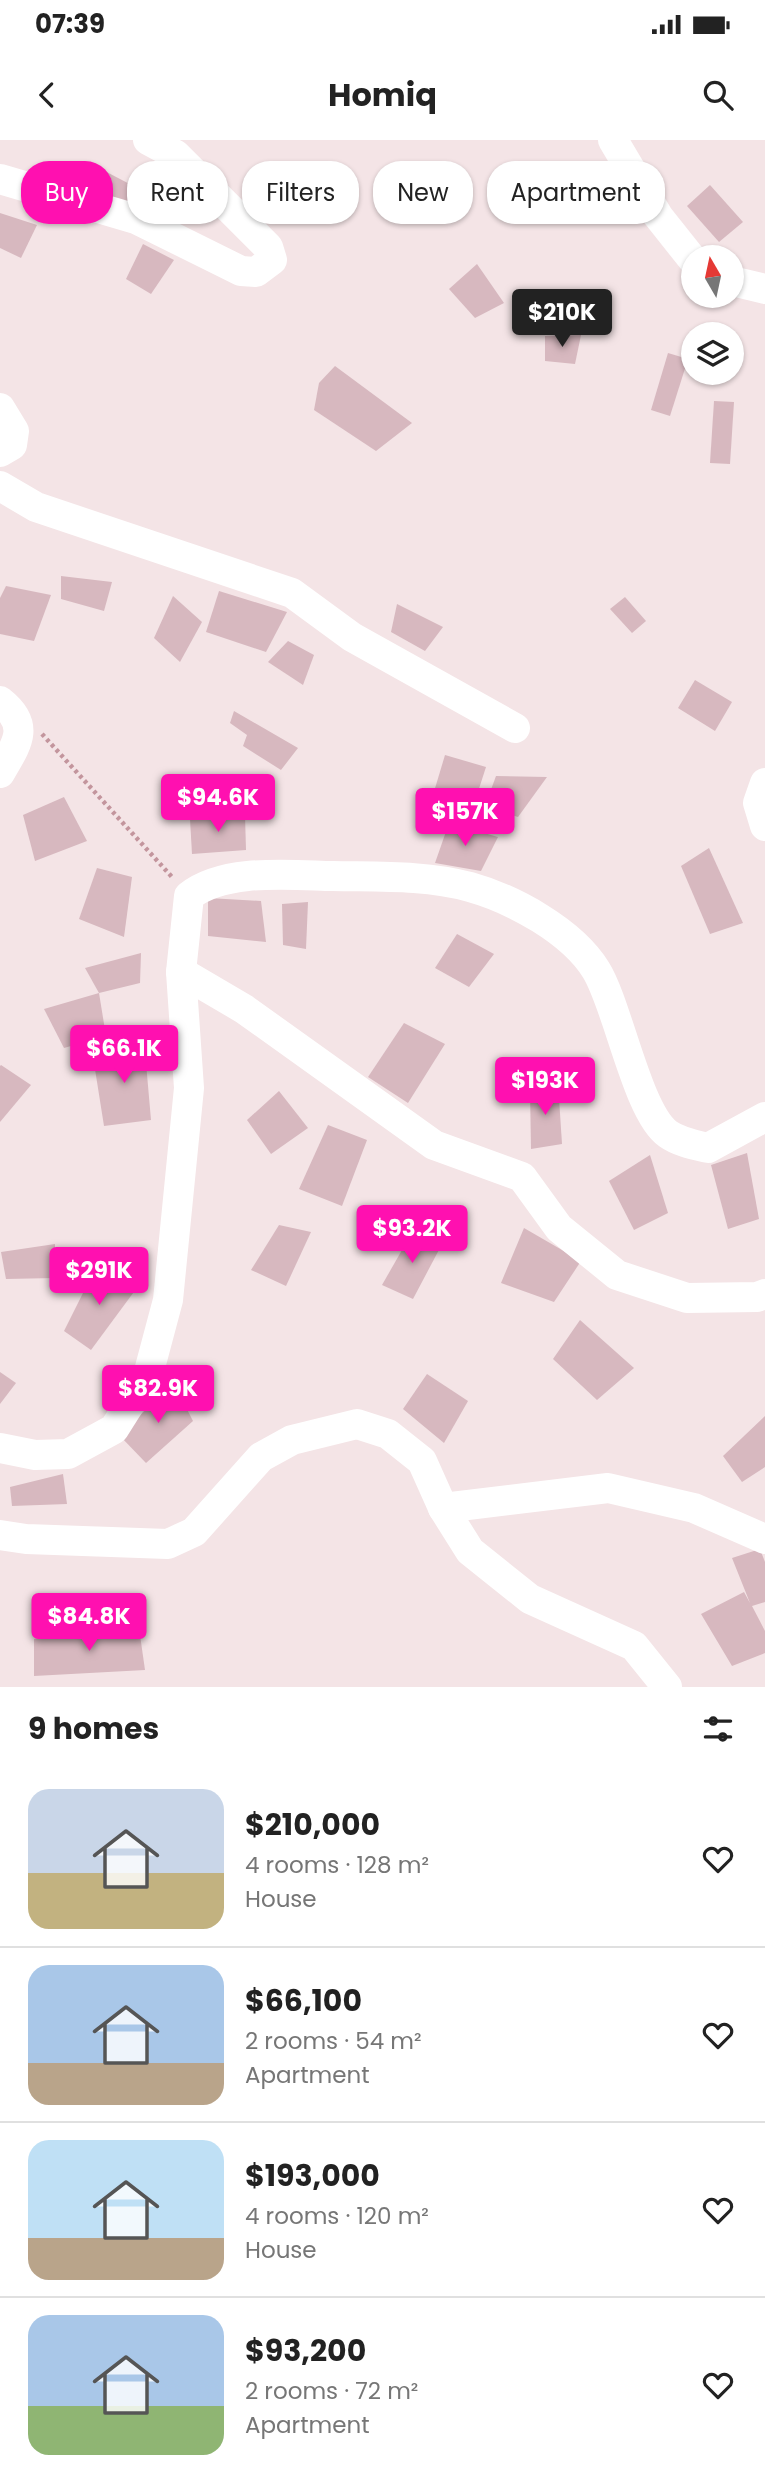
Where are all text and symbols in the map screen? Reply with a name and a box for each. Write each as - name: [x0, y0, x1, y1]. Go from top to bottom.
- text: 07:39: [35, 6, 105, 42]
- text: Homiq: [328, 72, 437, 117]
- icon: back: [28, 76, 66, 114]
- icon: search: [699, 76, 737, 114]
- chip: Buy: [21, 161, 113, 224]
- chip: Rent: [127, 161, 228, 224]
- chip: Filters: [242, 161, 359, 224]
- chip: New: [373, 161, 473, 224]
- chip: Apartment: [487, 161, 665, 224]
- north arrow: [681, 245, 744, 308]
- map controls: [681, 245, 744, 385]
- pin: $210K: [513, 290, 611, 349]
- text: $210K: [528, 296, 596, 328]
- button: layers: [681, 322, 744, 385]
- pin: $94.6K: [161, 774, 275, 834]
- text: $94.6K: [177, 781, 259, 813]
- pin: $157K: [416, 788, 514, 848]
- text: $157K: [431, 795, 499, 827]
- pin: $66.1K: [67, 1026, 181, 1085]
- text: $66.1K: [86, 1032, 162, 1064]
- pin: $193K: [496, 1058, 594, 1117]
- text: $193K: [511, 1064, 579, 1096]
- pin: $93.2K: [355, 1206, 469, 1265]
- text: $93.2K: [373, 1212, 451, 1244]
- pin: $291K: [50, 1248, 148, 1307]
- text: $291K: [65, 1254, 133, 1286]
- pin: $82.9K: [101, 1366, 215, 1425]
- text: $82.9K: [118, 1372, 198, 1404]
- pin: $84.8K: [32, 1594, 146, 1653]
- text: $84.8K: [47, 1600, 131, 1632]
- text: 9 homes: [28, 1707, 159, 1750]
- icon: filters: [699, 1710, 737, 1748]
- text: $210,000: [245, 1803, 380, 1846]
- icon: home: [84, 1817, 168, 1901]
- icon: heart: [699, 1840, 737, 1878]
- text: 4 rooms · 128 m²: [245, 1849, 429, 1881]
- text: House: [245, 1883, 317, 1915]
- text: $66,100: [245, 1979, 362, 2022]
- icon: home: [84, 1993, 168, 2077]
- icon: heart: [699, 2016, 737, 2054]
- text: 2 rooms · 54 m²: [245, 2025, 422, 2057]
- text: Apartment: [245, 2059, 370, 2091]
- text: $193,000: [245, 2154, 380, 2197]
- icon: home: [84, 2168, 168, 2252]
- icon: heart: [699, 2191, 737, 2229]
- text: 4 rooms · 120 m²: [245, 2200, 429, 2232]
- text: House: [245, 2234, 317, 2266]
- text: $93,200: [245, 2329, 366, 2372]
- icon: home: [84, 2343, 168, 2427]
- icon: heart: [699, 2366, 737, 2404]
- text: 2 rooms · 72 m²: [245, 2375, 418, 2407]
- text: Apartment: [245, 2409, 370, 2441]

